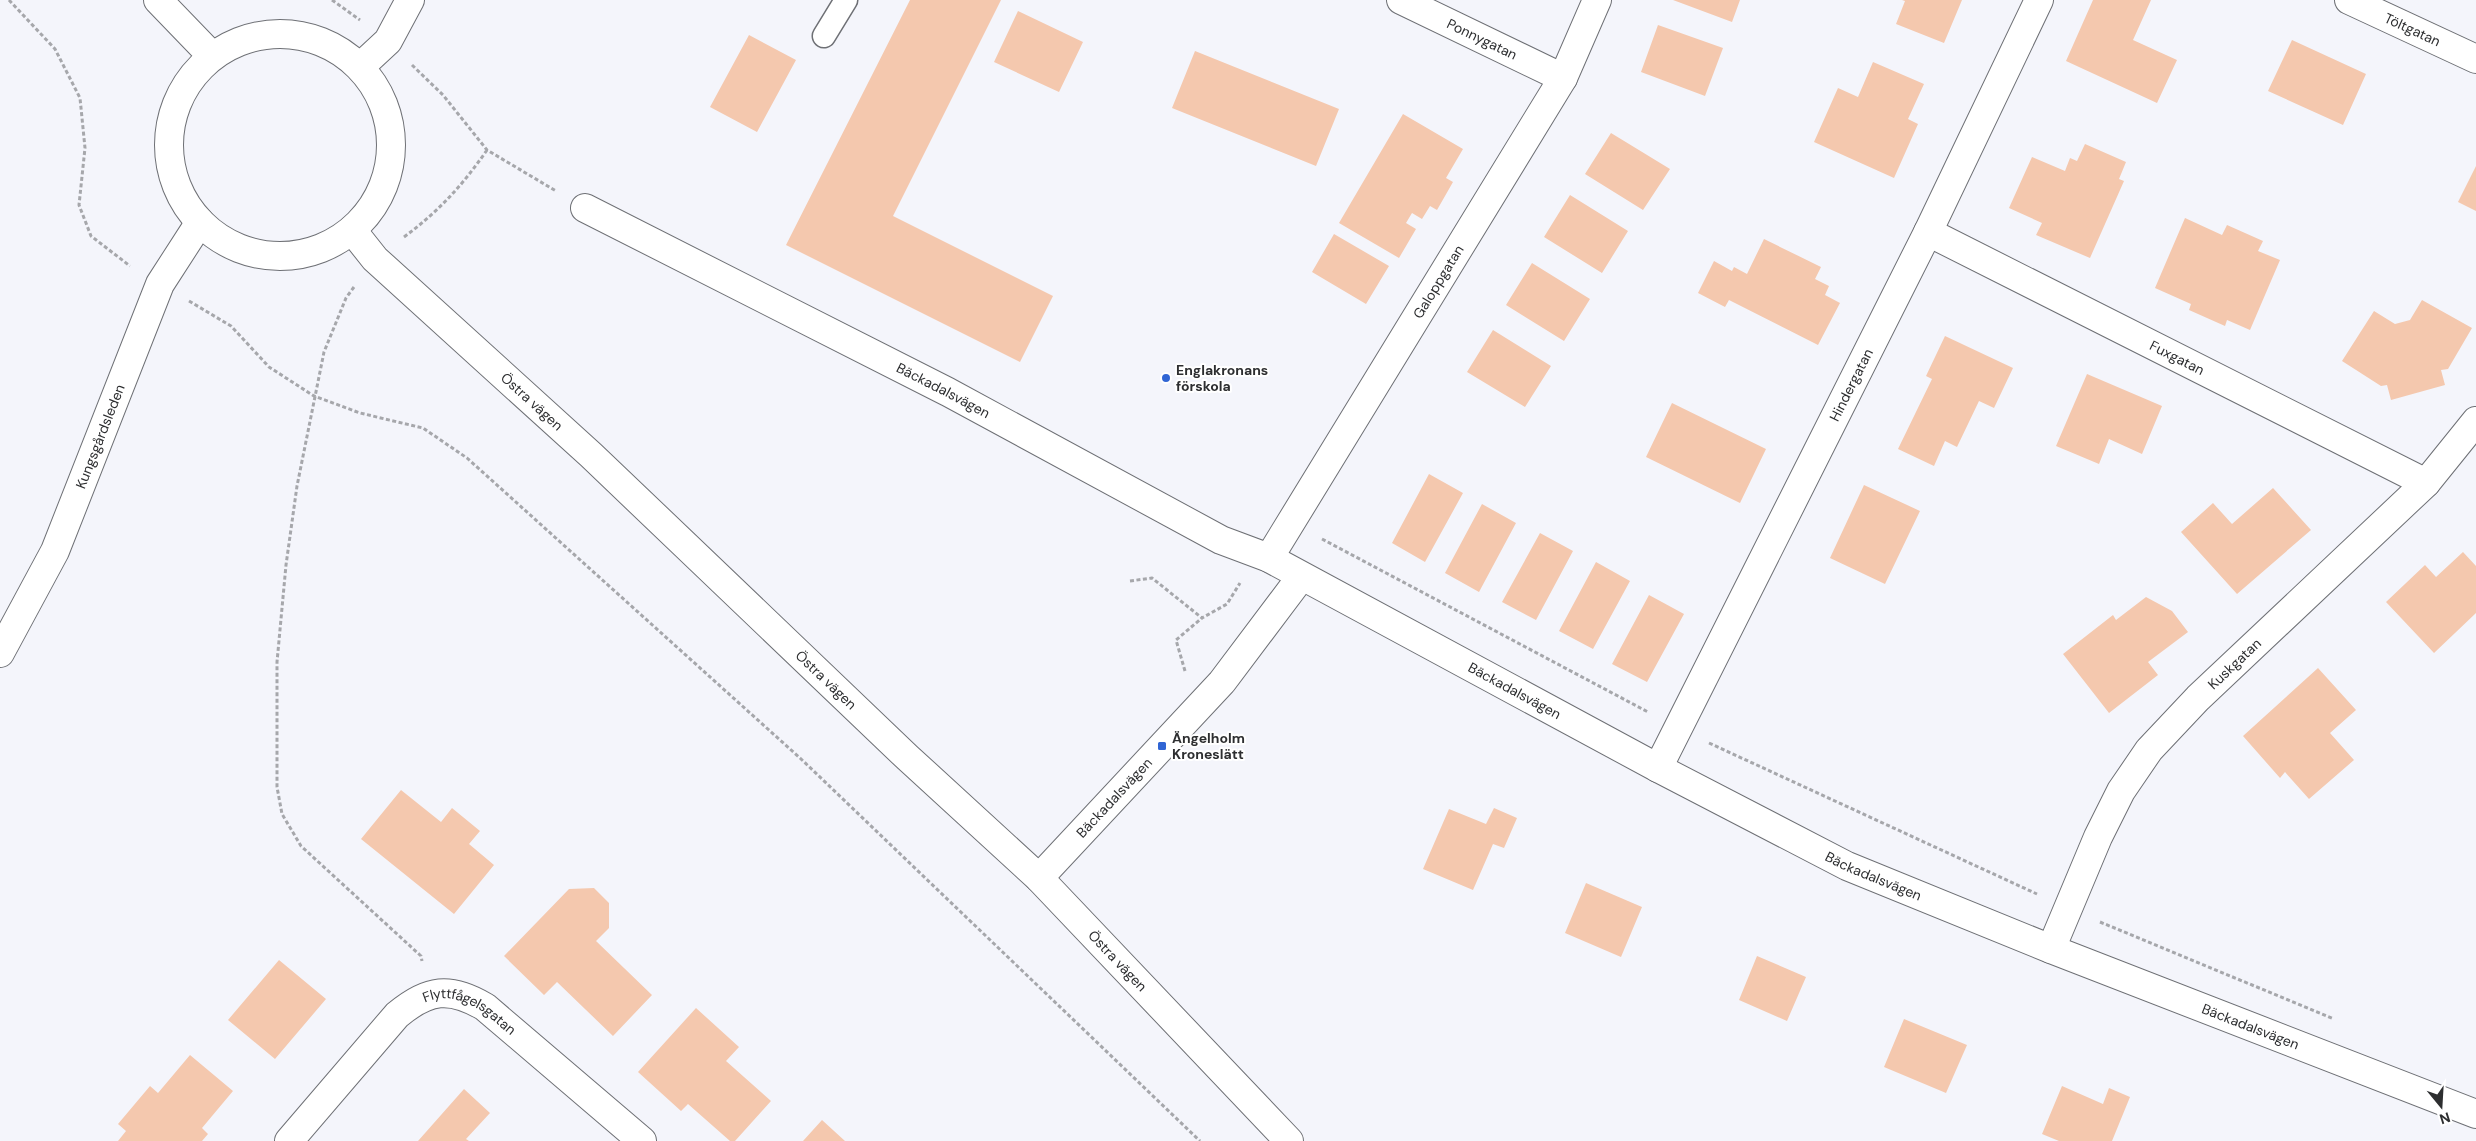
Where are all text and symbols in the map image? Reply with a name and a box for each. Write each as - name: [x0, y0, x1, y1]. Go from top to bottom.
- street label: Töltgatan: [2382, 9, 2443, 50]
- street label: Ponnygatan: [1444, 15, 1520, 64]
- street label: Galoppgatan: [1409, 241, 1468, 322]
- street label: Fuxgatan: [2147, 336, 2207, 379]
- street label: Hindergatan: [1825, 345, 1877, 424]
- street label: Bäckadalsvägen: [894, 358, 993, 422]
- place label: Englakronans förskola: [1176, 361, 1268, 395]
- street label: Östra vägen: [497, 369, 567, 434]
- marker: Englakronans förskola: [1160, 372, 1172, 384]
- street label: Kungsgårdsleden: [71, 382, 129, 491]
- street label: Kuskgatan: [2204, 634, 2265, 693]
- street label: Östra vägen: [792, 646, 861, 713]
- street label: Bäckadalsvägen: [1465, 658, 1564, 723]
- place label: Ängelholm Kroneslätt: [1172, 729, 1245, 763]
- marker: Ängelholm Kroneslätt: [1156, 740, 1168, 752]
- street label: Bäckadalsvägen: [1072, 754, 1156, 841]
- street label: Bäckadalsvägen: [1822, 847, 1924, 904]
- street label: Östra vägen: [1084, 926, 1151, 995]
- street label: Flyttfågelsgatan: [420, 984, 520, 1039]
- street label: Bäckadalsvägen: [2199, 999, 2302, 1054]
- north arrow: [2416, 1081, 2466, 1131]
- text: N: [2437, 1108, 2453, 1129]

